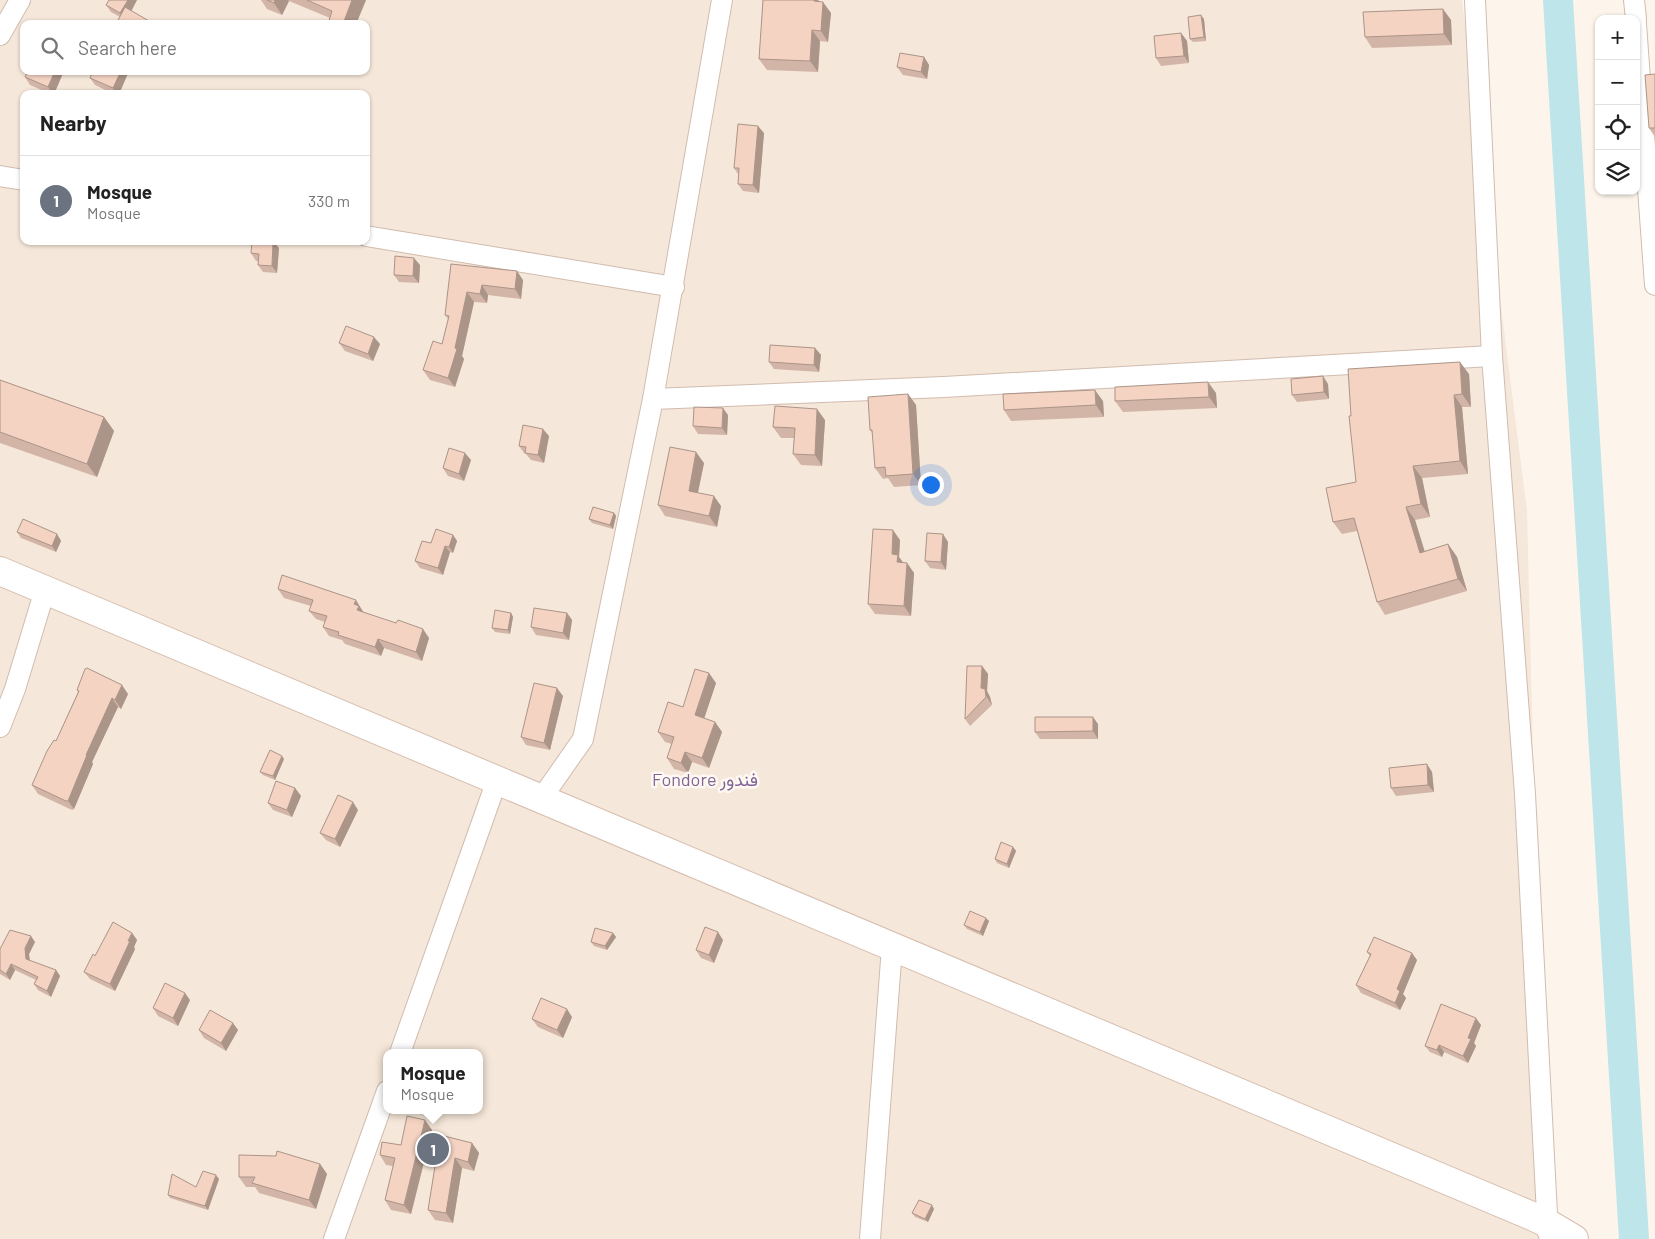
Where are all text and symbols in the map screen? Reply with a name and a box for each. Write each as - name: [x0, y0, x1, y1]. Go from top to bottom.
- map controls: [1595, 15, 1640, 195]
- button: +: [1595, 15, 1640, 60]
- search box: [20, 20, 370, 75]
- icon: search: [38, 34, 66, 62]
- text: Search here: [78, 36, 177, 59]
- button: −: [1595, 60, 1640, 105]
- button: locate: [1595, 105, 1640, 150]
- text: Nearby: [40, 110, 106, 135]
- button: layers: [1595, 150, 1640, 195]
- text: Mosque: [87, 180, 152, 203]
- text: 1: [53, 191, 59, 210]
- text: 330 m: [308, 191, 350, 210]
- text: Mosque: [87, 203, 141, 222]
- your location: [918, 472, 944, 498]
- district label: Fondore فندور: [652, 768, 758, 791]
- popup: [383, 1049, 483, 1114]
- text: Mosque: [400, 1061, 466, 1084]
- text: Mosque: [400, 1084, 454, 1103]
- pin: 1: [417, 1130, 449, 1168]

